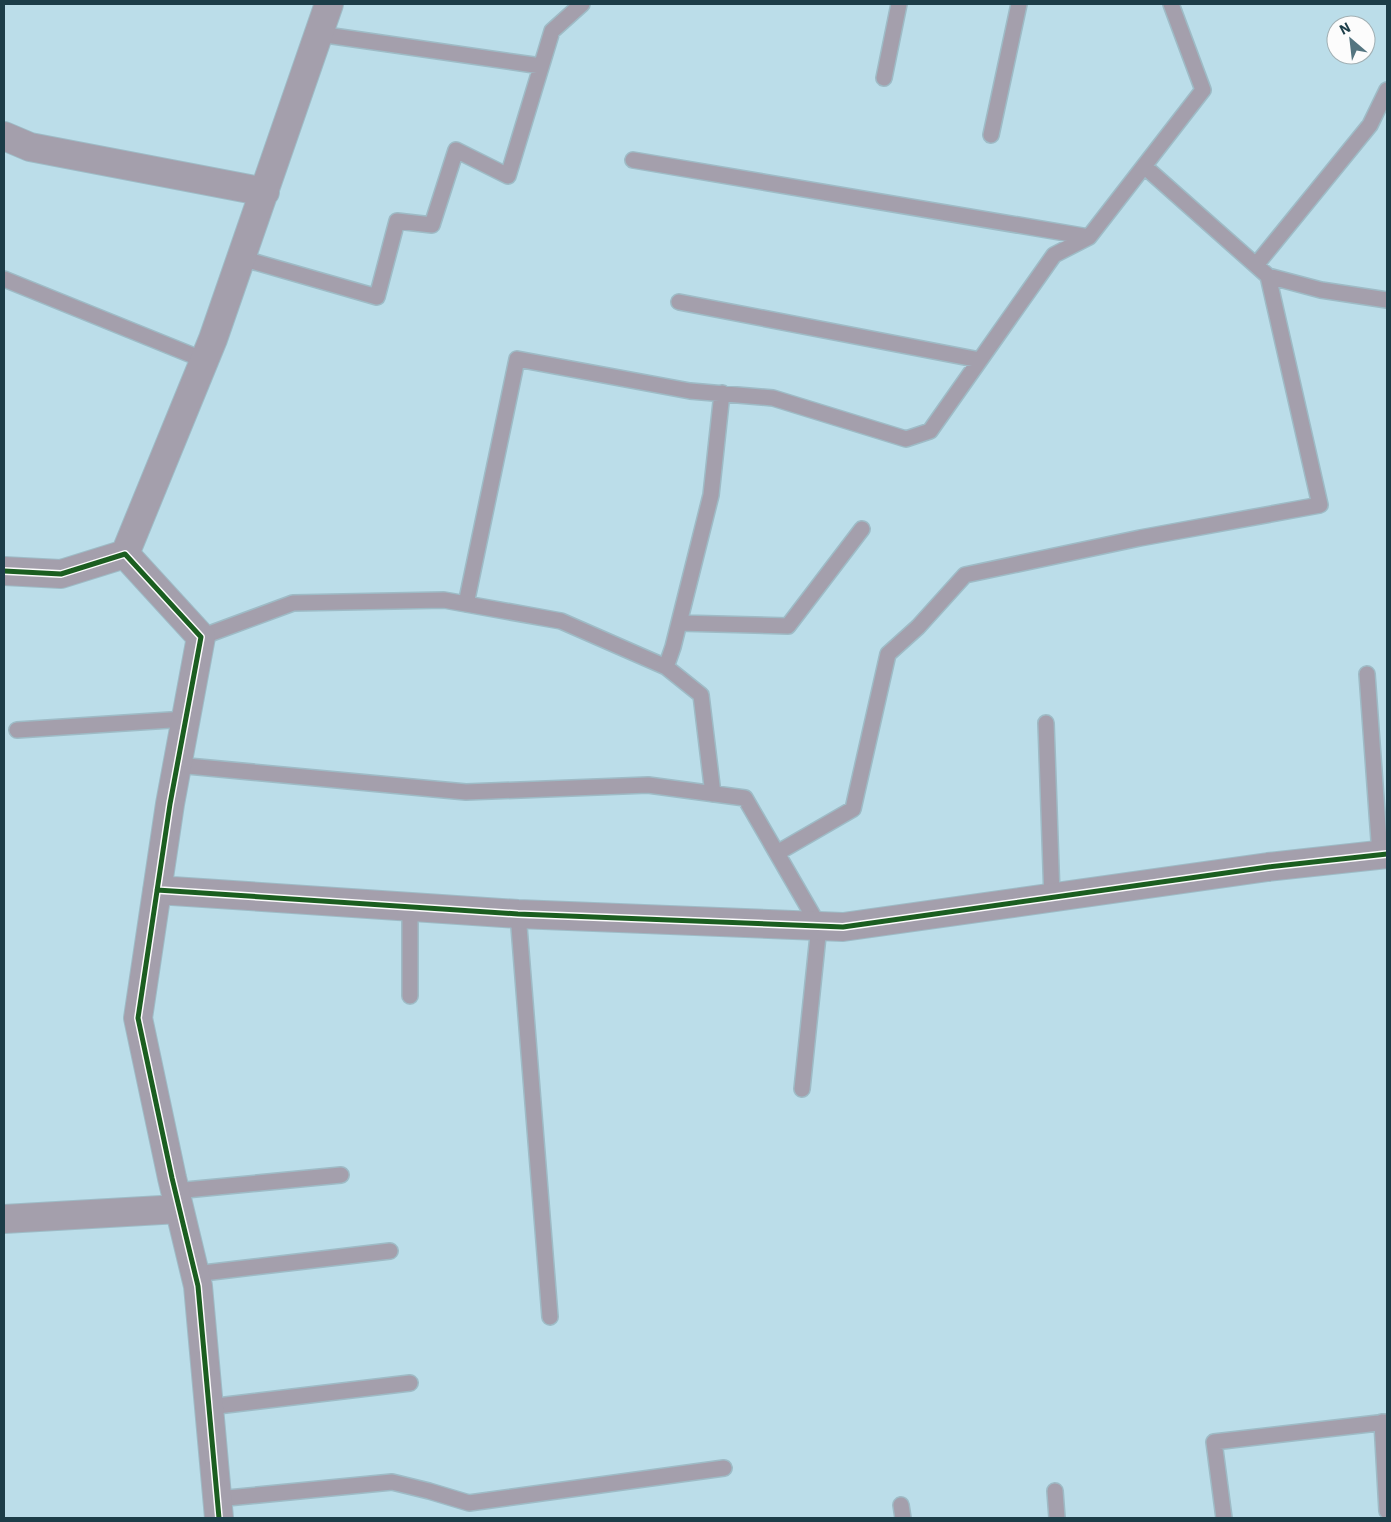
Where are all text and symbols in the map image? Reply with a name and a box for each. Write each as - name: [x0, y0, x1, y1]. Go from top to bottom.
- north arrow: [1326, 15, 1376, 65]
- text: N: [1336, 18, 1354, 39]

